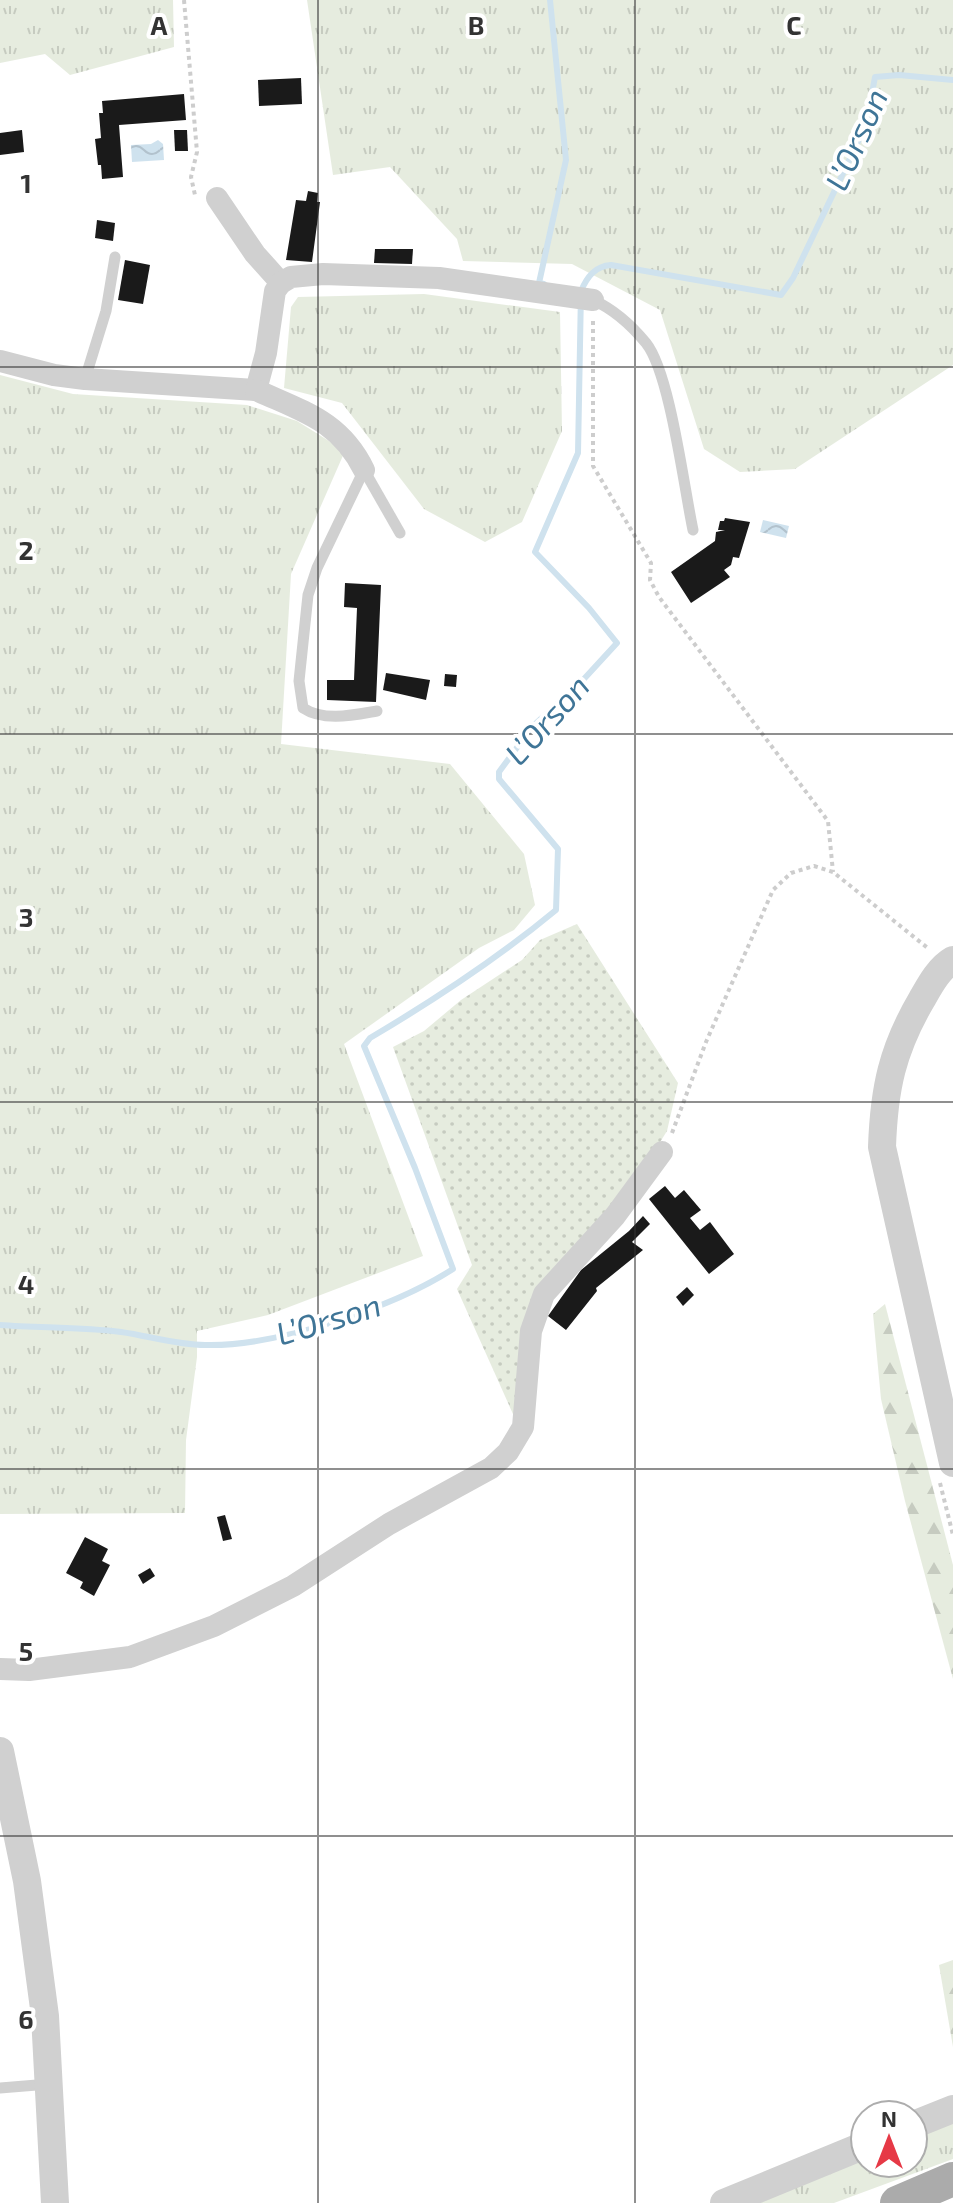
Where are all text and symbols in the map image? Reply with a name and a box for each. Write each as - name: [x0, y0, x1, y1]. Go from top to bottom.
- text: A: [151, 9, 168, 40]
- text: B: [468, 9, 484, 40]
- text: C: [786, 9, 802, 40]
- water label: L’Orson: [816, 82, 894, 196]
- text: 1: [20, 167, 32, 198]
- text: 2: [18, 534, 34, 565]
- water label: L’Orson: [496, 666, 596, 772]
- text: 3: [19, 901, 33, 932]
- text: 4: [18, 1268, 34, 1299]
- water label: L’Orson: [271, 1284, 385, 1352]
- text: 5: [19, 1635, 33, 1666]
- text: 6: [18, 2003, 34, 2034]
- north arrow: [849, 2099, 929, 2179]
- text: N: [881, 2105, 897, 2131]

